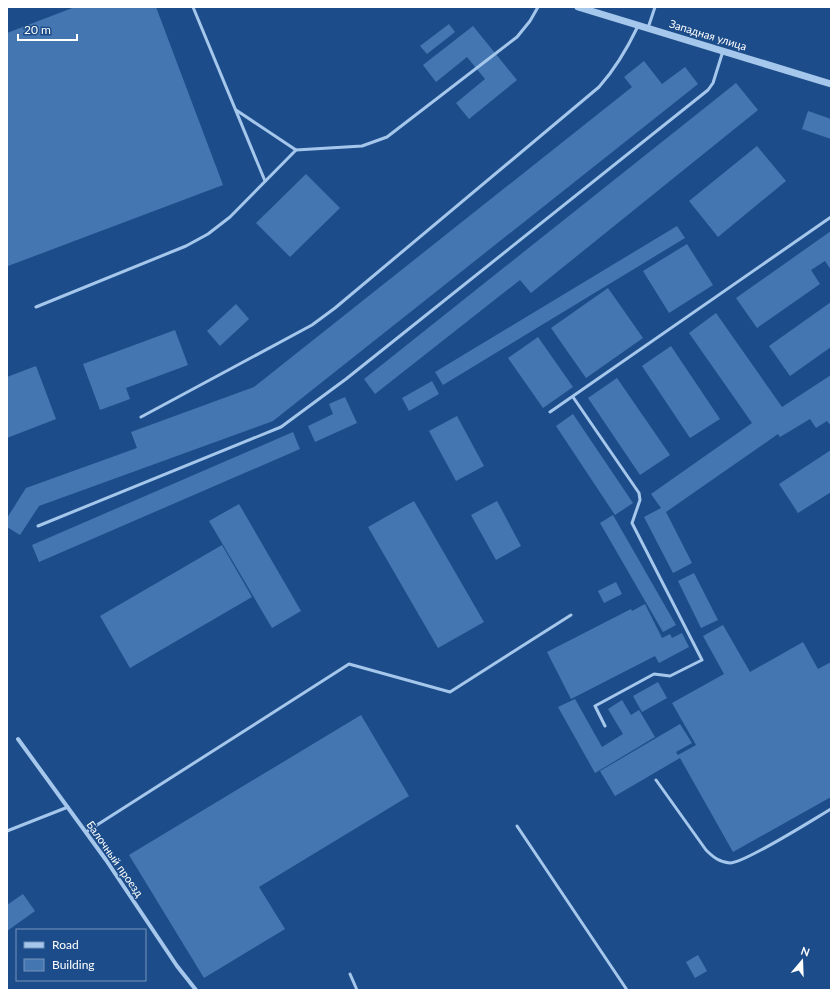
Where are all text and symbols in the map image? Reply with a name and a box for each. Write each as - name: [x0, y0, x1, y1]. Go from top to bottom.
- scale bar: [18, 16, 77, 42]
- street label: Западная улица: [668, 17, 748, 52]
- text: 20 m: [24, 22, 51, 37]
- street label: Балочный проезд: [84, 818, 147, 899]
- legend: [16, 929, 146, 981]
- text: Road: [52, 937, 79, 952]
- north arrow: [782, 941, 822, 981]
- text: N: [799, 944, 812, 959]
- text: Building: [52, 957, 95, 972]

